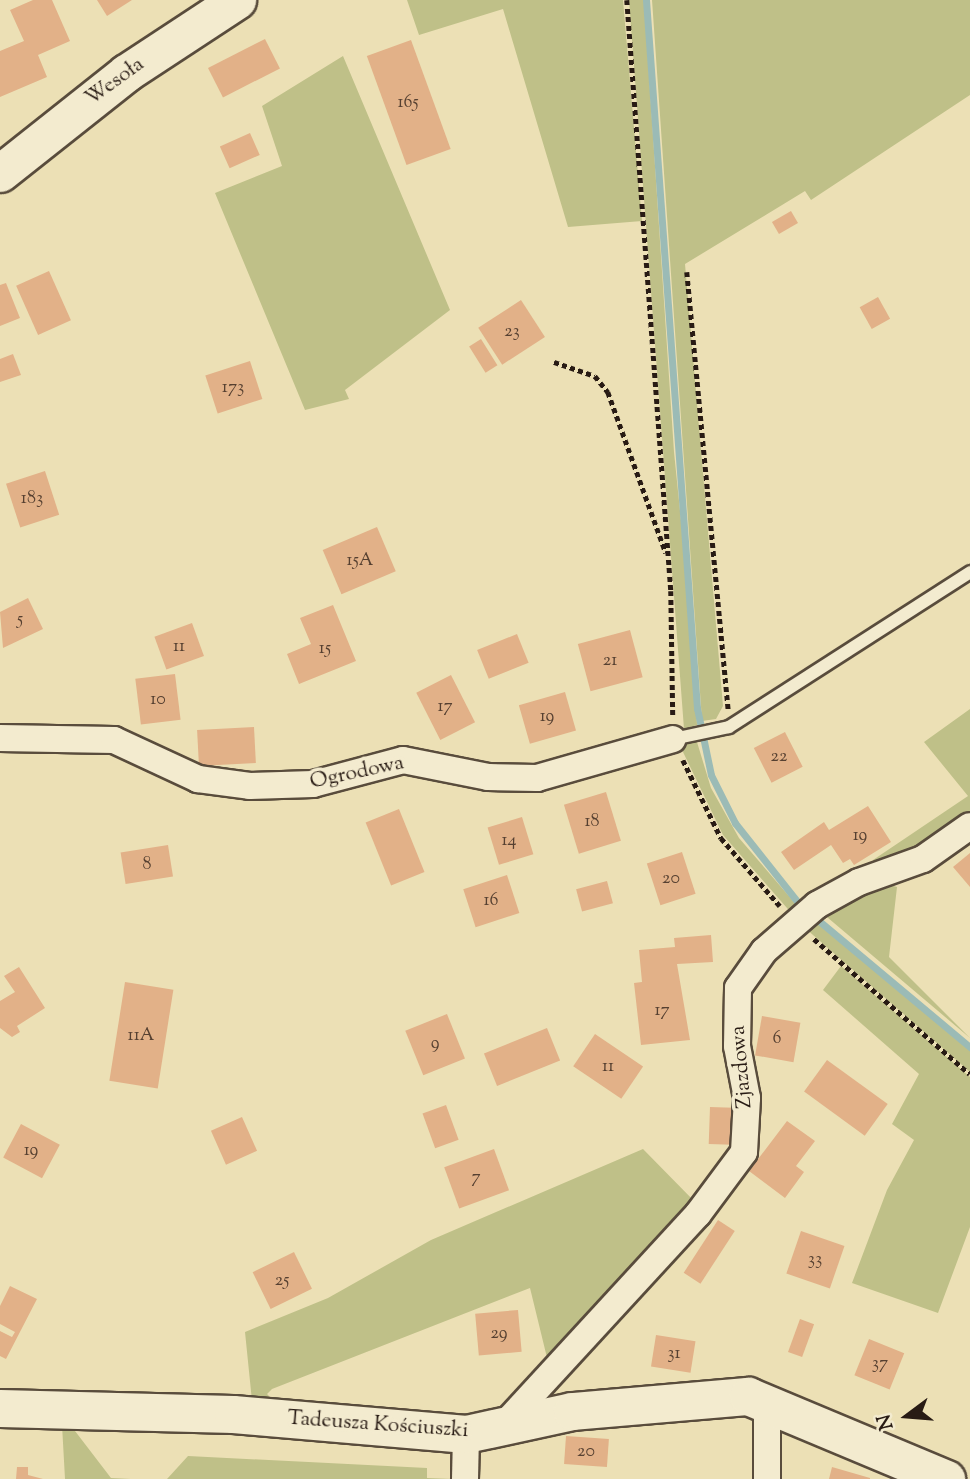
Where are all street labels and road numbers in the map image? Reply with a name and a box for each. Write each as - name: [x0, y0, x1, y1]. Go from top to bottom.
- street label: Wesoła: [81, 52, 149, 112]
- street label: Ogrodowa: [308, 751, 406, 795]
- street label: Zjazdowa: [726, 1025, 758, 1109]
- street label: Tadeusza Kościuszki: [287, 1406, 469, 1444]

